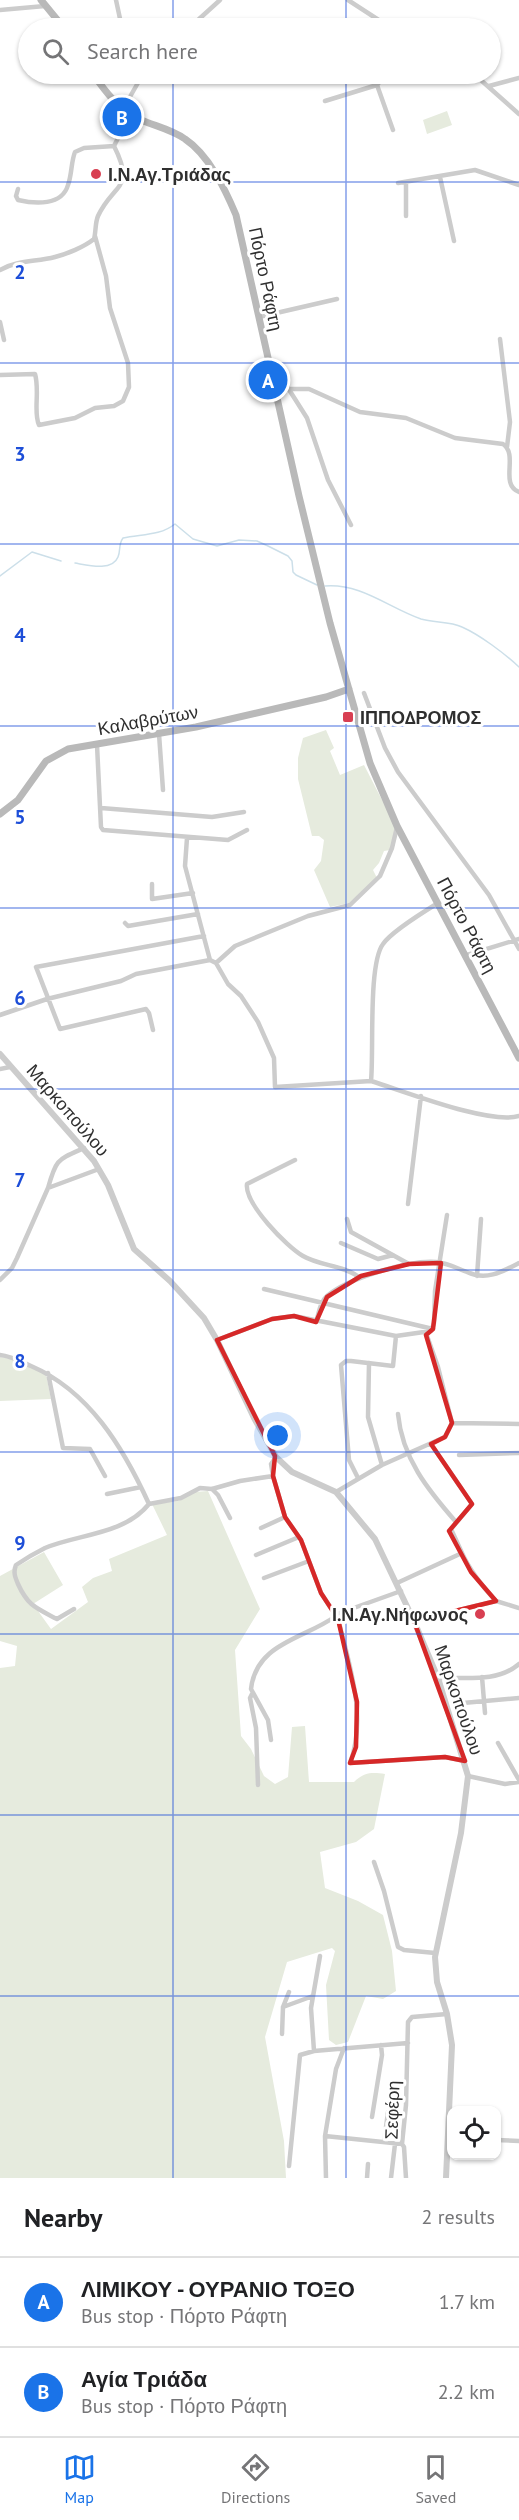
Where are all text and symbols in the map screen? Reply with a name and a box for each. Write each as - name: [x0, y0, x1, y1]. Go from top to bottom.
- search box: [18, 18, 501, 84]
- icon: search: [39, 35, 72, 68]
- text: Search here: [87, 37, 198, 65]
- pin: B: [102, 94, 142, 140]
- place label: Ι.Ν.Αγ.Τριάδας: [108, 163, 231, 186]
- marker: Ι.Ν.Αγ.Τριάδας: [89, 167, 103, 181]
- street label: Πόρτο Ράφτη: [244, 225, 288, 333]
- text: 2: [14, 259, 26, 285]
- pin: A: [248, 358, 288, 403]
- text: 3: [14, 441, 26, 467]
- text: 4: [14, 622, 26, 648]
- street label: Καλαβρύτων: [96, 700, 200, 740]
- place label: ΙΠΠΟΔΡΟΜΟΣ: [360, 706, 482, 729]
- marker: ΙΠΠΟΔΡΟΜΟΣ: [341, 710, 355, 724]
- text: 5: [14, 804, 26, 830]
- street label: Πόρτο Ράφτη: [432, 873, 502, 977]
- text: 6: [14, 985, 26, 1011]
- street label: Μαρκοπούλου: [22, 1059, 114, 1161]
- text: 7: [14, 1167, 26, 1193]
- text: 8: [14, 1348, 26, 1374]
- your location: [263, 1421, 292, 1450]
- text: 9: [14, 1530, 26, 1556]
- place label: Ι.Ν.Αγ.Νήφωνος: [332, 1603, 468, 1626]
- marker: Ι.Ν.Αγ.Νήφωνος: [473, 1607, 487, 1621]
- street label: Μαρκοπούλου: [429, 1642, 489, 1758]
- street label: Σεφέρη: [379, 2080, 405, 2140]
- map controls: [447, 2106, 501, 2160]
- button: locate: [447, 2106, 501, 2160]
- text: Nearby: [24, 2201, 102, 2234]
- text: 2 results: [422, 2204, 495, 2230]
- text: ΛΙΜΙΚΟΥ - ΟΥΡΑΝΙΟ ΤΟΞΟ: [81, 2275, 355, 2303]
- text: A: [37, 2289, 50, 2315]
- text: 1.7 km: [439, 2289, 495, 2315]
- text: Bus stop · Πόρτο Ράφτη: [81, 2303, 287, 2329]
- text: Αγία Τριάδα: [81, 2365, 207, 2393]
- text: B: [38, 2379, 49, 2405]
- text: 2.2 km: [438, 2379, 495, 2405]
- text: Bus stop · Πόρτο Ράφτη: [81, 2393, 287, 2419]
- tab: Map: [63, 2451, 96, 2507]
- tab: Directions: [221, 2451, 290, 2507]
- tab: Saved: [416, 2451, 456, 2507]

